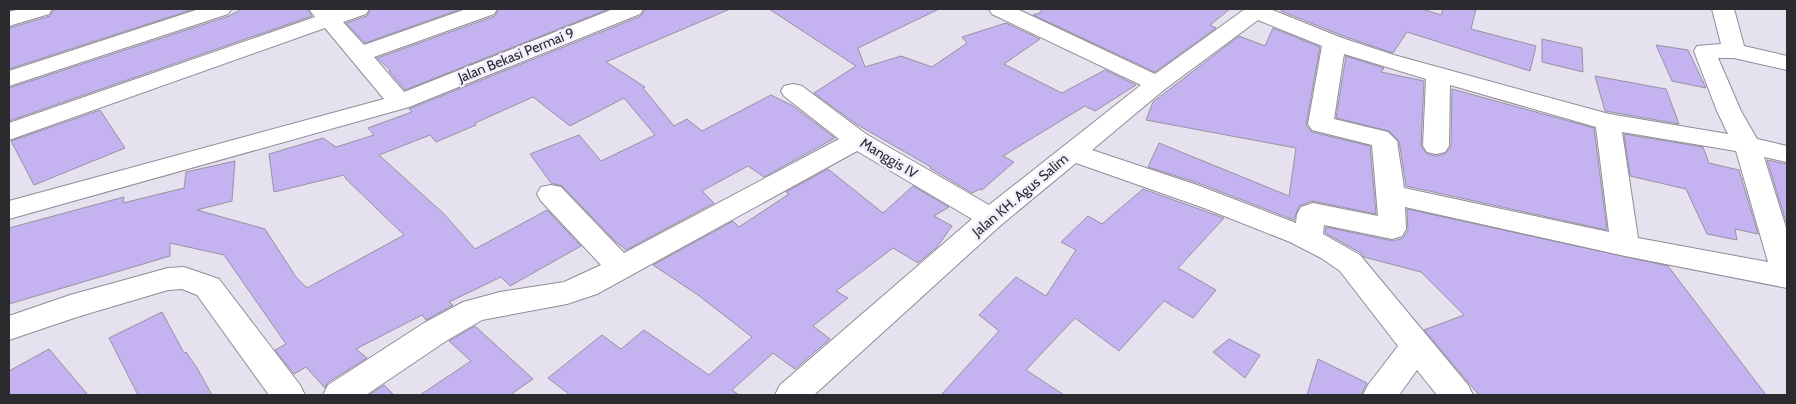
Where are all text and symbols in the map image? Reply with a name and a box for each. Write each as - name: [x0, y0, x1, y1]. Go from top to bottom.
- street label: Jalan Bekasi Permai 9: [454, 23, 577, 87]
- street label: Manggis IV: [857, 134, 921, 182]
- street label: Jalan KH. Agus Salim: [967, 149, 1072, 241]

